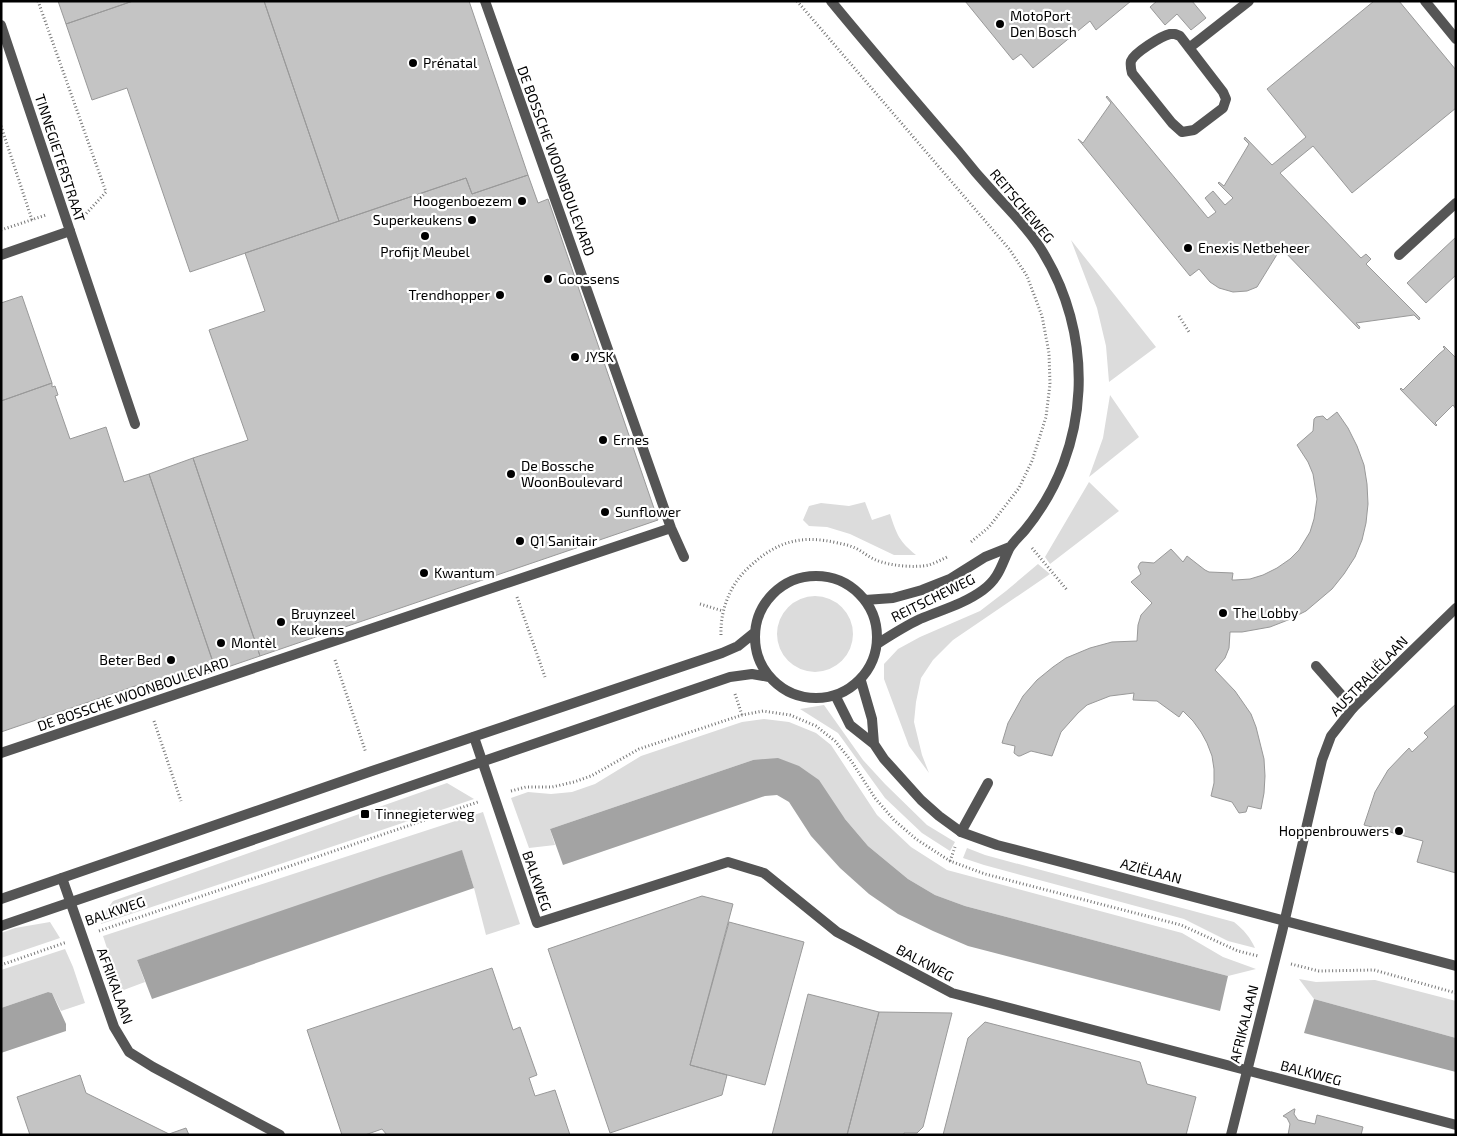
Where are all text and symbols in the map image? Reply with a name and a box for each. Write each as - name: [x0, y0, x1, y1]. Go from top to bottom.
- place label: MotoPort Den Bosch: [1010, 7, 1077, 40]
- marker: MotoPort Den Bosch: [994, 18, 1006, 30]
- place label: Prénatal: [423, 54, 478, 71]
- marker: Prénatal: [407, 57, 419, 69]
- street label: DE BOSSCHE WOONBOULEVARD: [514, 63, 599, 258]
- street label: TINNEGIETERSTRAAT: [32, 92, 89, 224]
- street label: REITSCHEWEG: [987, 165, 1058, 246]
- place label: Hoogenboezem: [413, 192, 512, 209]
- marker: Hoogenboezem: [516, 195, 528, 207]
- place label: Superkeukens: [373, 211, 462, 228]
- marker: Superkeukens: [466, 214, 478, 226]
- marker: Profijt Meubel: [419, 230, 431, 242]
- place label: Enexis Netbeheer: [1198, 239, 1310, 256]
- marker: Enexis Netbeheer: [1182, 242, 1194, 254]
- place label: Profijt Meubel: [380, 243, 471, 260]
- place label: Goossens: [558, 270, 620, 287]
- marker: Goossens: [542, 273, 554, 285]
- place label: Trendhopper: [409, 286, 490, 303]
- marker: Trendhopper: [494, 289, 506, 301]
- place label: JYSK: [585, 348, 615, 365]
- marker: JYSK: [569, 351, 581, 363]
- place label: Ernes: [613, 431, 649, 448]
- marker: Ernes: [597, 434, 609, 446]
- place label: De Bossche WoonBoulevard: [521, 457, 623, 490]
- marker: De Bossche WoonBoulevard: [505, 468, 517, 480]
- place label: Sunflower: [615, 503, 681, 520]
- marker: Sunflower: [599, 506, 611, 518]
- place label: Q1 Sanitair: [530, 532, 598, 549]
- marker: Q1 Sanitair: [514, 535, 526, 547]
- place label: Kwantum: [434, 564, 495, 581]
- marker: Kwantum: [418, 567, 430, 579]
- street label: REITSCHEWEG: [888, 570, 977, 625]
- place label: The Lobby: [1233, 604, 1299, 621]
- place label: Bruynzeel Keukens: [291, 605, 356, 638]
- marker: The Lobby: [1217, 607, 1229, 619]
- marker: Bruynzeel Keukens: [275, 616, 287, 628]
- street label: AUSTRALIËLAAN: [1326, 632, 1411, 719]
- place label: Montèl: [231, 634, 277, 651]
- marker: Montèl: [215, 637, 227, 649]
- place label: Beter Bed: [99, 651, 161, 668]
- street label: DE BOSSCHE WOONBOULEVARD: [35, 653, 231, 734]
- marker: Beter Bed: [165, 654, 177, 666]
- place label: Tinnegieterweg: [375, 805, 475, 822]
- marker: Tinnegieterweg: [359, 808, 371, 820]
- place label: Hoppenbrouwers: [1279, 822, 1389, 839]
- marker: Hoppenbrouwers: [1393, 825, 1405, 837]
- street label: BALKWEG: [519, 848, 556, 913]
- street label: AZIËLAAN: [1119, 854, 1184, 887]
- street label: BALKWEG: [82, 892, 147, 929]
- street label: BALKWEG: [894, 940, 957, 985]
- street label: AFRIKALAAN: [94, 945, 137, 1026]
- street label: AFRIKALAAN: [1226, 983, 1261, 1065]
- street label: BALKWEG: [1279, 1056, 1344, 1089]

